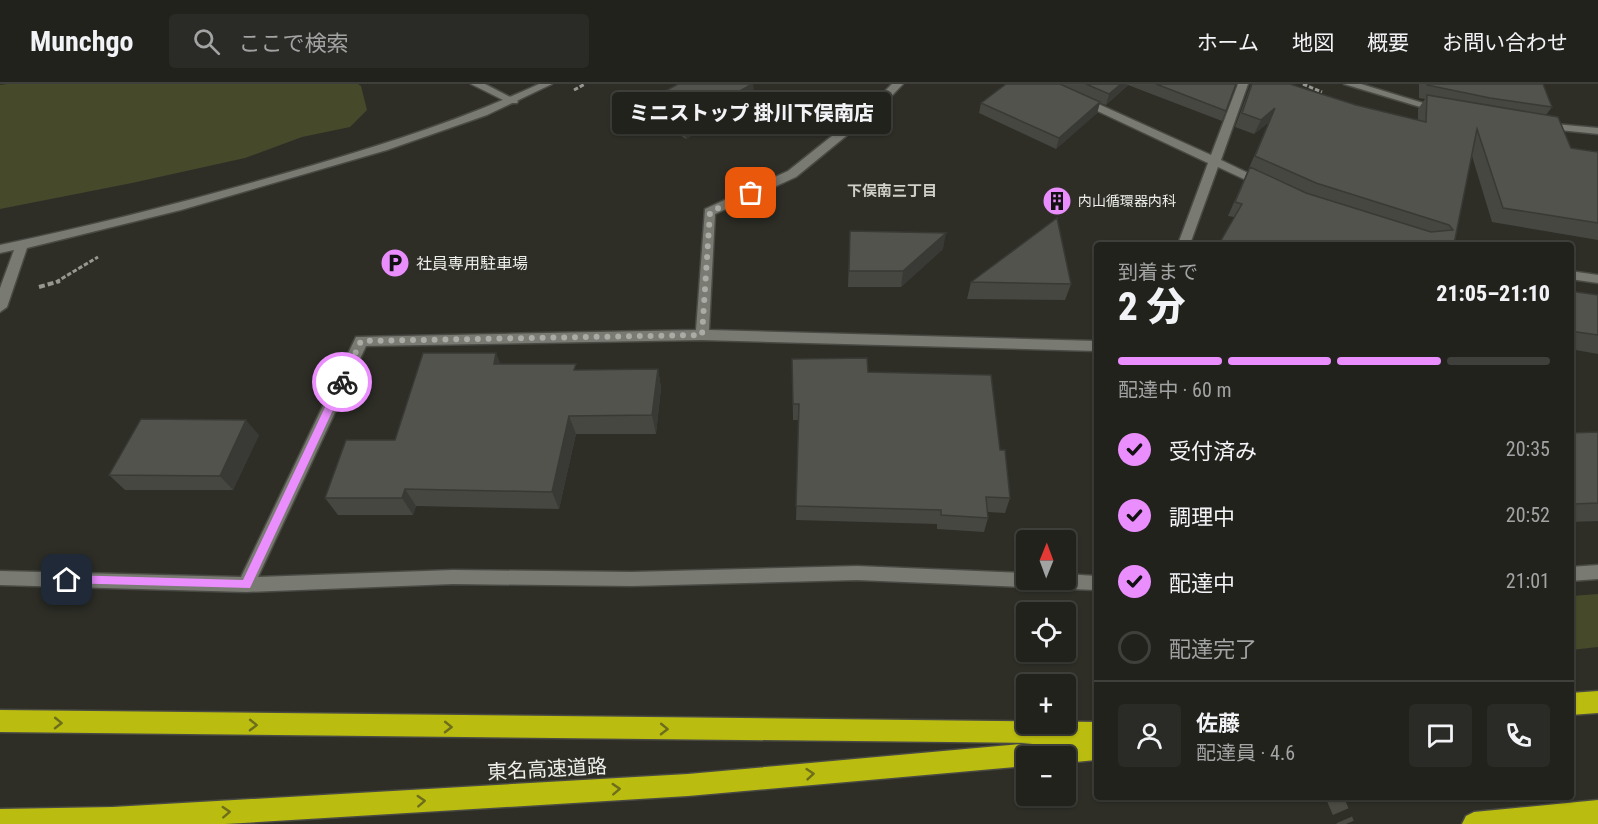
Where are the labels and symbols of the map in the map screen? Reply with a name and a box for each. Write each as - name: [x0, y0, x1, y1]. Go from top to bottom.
- callout: ミニストップ 掛川下俣南店: [612, 91, 891, 133]
- pin: [725, 167, 776, 218]
- district label: 下俣南三丁目: [847, 182, 937, 200]
- building icon: 内山循環器内科: [1041, 185, 1073, 217]
- place label: 内山循環器内科: [1078, 193, 1176, 209]
- parking icon: 社員専用駐車場: [379, 247, 411, 279]
- place label: 社員専用駐車場: [416, 254, 528, 273]
- courier: [312, 352, 372, 412]
- north arrow: [1016, 530, 1076, 590]
- pin: [41, 554, 92, 605]
- one-way arrow: [54, 717, 63, 729]
- one-way arrow: [249, 719, 258, 731]
- one-way arrow: [444, 721, 453, 733]
- one-way arrow: [660, 723, 669, 735]
- street label: 東名高速道路: [486, 754, 608, 784]
- one-way arrow: [805, 768, 815, 781]
- one-way arrow: [611, 783, 620, 796]
- one-way arrow: [416, 794, 425, 807]
- one-way arrow: [222, 806, 231, 819]

